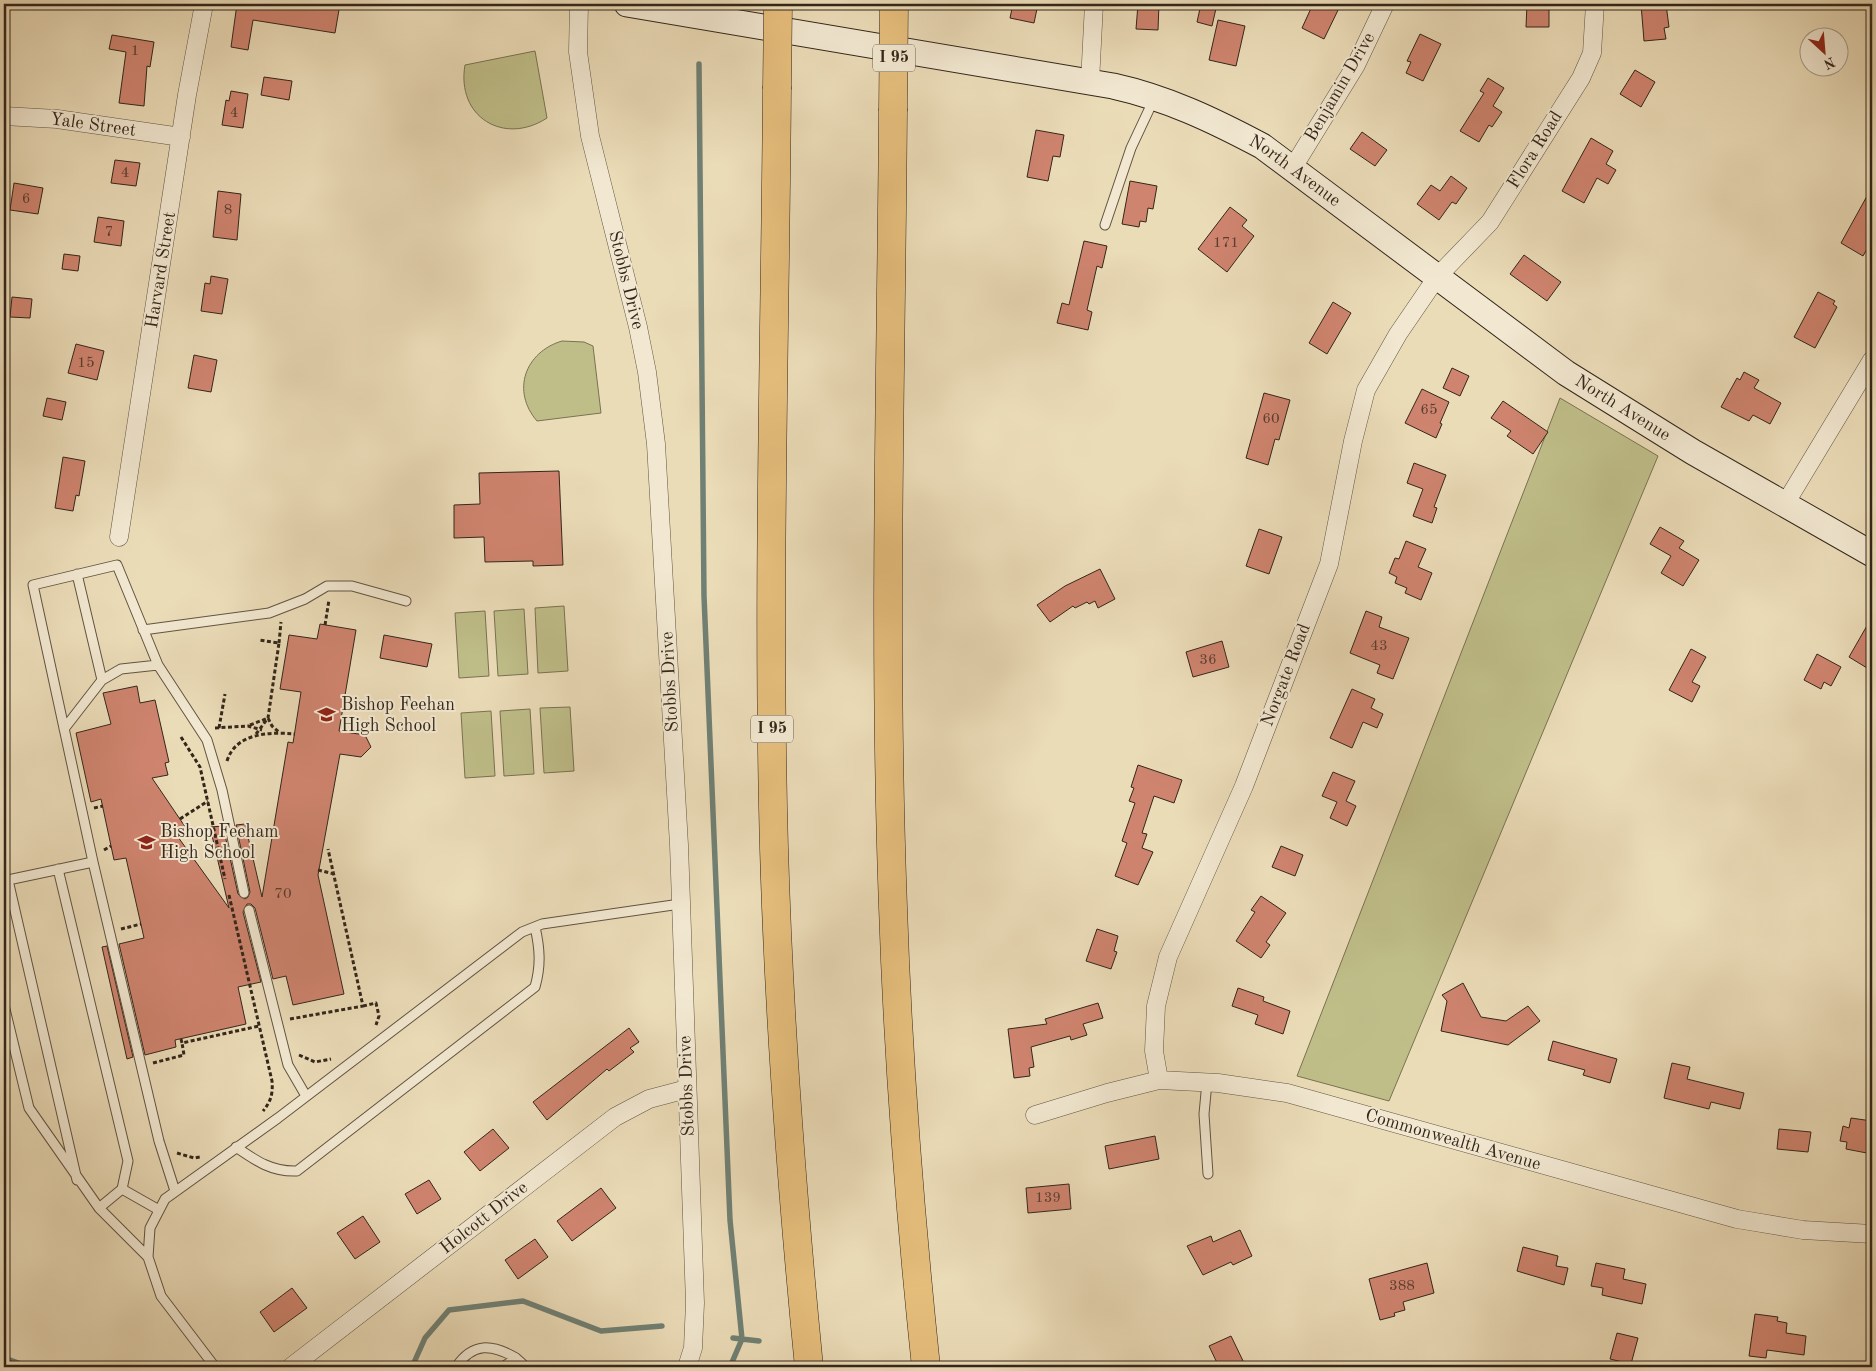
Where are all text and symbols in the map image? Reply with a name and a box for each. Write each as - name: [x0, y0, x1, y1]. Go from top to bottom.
- north arrow: [1798, 28, 1848, 78]
- street label: Benjamin Drive: [1302, 30, 1378, 144]
- house number: 1: [131, 44, 139, 59]
- road number: I 95: [873, 44, 915, 72]
- text: N: [1821, 54, 1837, 72]
- house number: 4: [230, 106, 238, 121]
- street label: Flora Road: [1504, 108, 1566, 192]
- street label: Yale Street: [49, 110, 137, 140]
- street label: North Avenue: [1246, 132, 1344, 210]
- house number: 4: [121, 166, 129, 181]
- house number: 6: [22, 192, 30, 207]
- house number: 8: [224, 203, 232, 218]
- street label: Harvard Street: [143, 210, 179, 330]
- house number: 7: [105, 225, 113, 240]
- street label: Stobbs Drive: [605, 229, 647, 331]
- house number: 171: [1213, 236, 1239, 251]
- house number: 15: [77, 356, 95, 371]
- street label: North Avenue: [1572, 372, 1673, 444]
- house number: 65: [1420, 403, 1438, 418]
- house number: 60: [1262, 412, 1280, 427]
- street label: Norgate Road: [1258, 621, 1314, 729]
- street label: Stobbs Drive: [658, 631, 682, 733]
- house number: 43: [1370, 639, 1388, 654]
- house number: 36: [1199, 653, 1217, 668]
- place label: Bishop Feehan High School: [341, 696, 455, 735]
- school or university icon: Bishop Feehan High School: [317, 705, 337, 725]
- road number: I 95: [751, 716, 793, 742]
- place label: Bishop Feeham High School: [160, 823, 279, 862]
- school or university icon: Bishop Feeham High School: [136, 832, 156, 852]
- house number: 70: [274, 887, 292, 902]
- street label: Stobbs Drive: [676, 1035, 698, 1137]
- street label: Commonwealth Avenue: [1363, 1106, 1543, 1174]
- street label: Holcott Drive: [437, 1178, 531, 1258]
- house number: 139: [1035, 1191, 1061, 1206]
- house number: 388: [1389, 1279, 1415, 1294]

